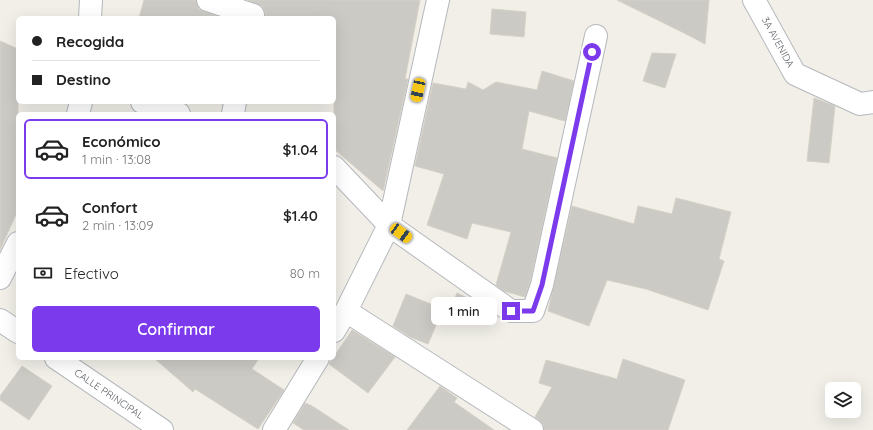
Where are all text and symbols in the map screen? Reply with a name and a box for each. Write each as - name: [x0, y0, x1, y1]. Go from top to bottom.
- street label: 3A AVENIDA: [759, 14, 797, 70]
- text: Recogida: [56, 32, 124, 51]
- route start: [583, 43, 601, 61]
- text: Destino: [56, 70, 111, 89]
- car: [410, 77, 426, 103]
- icon: car: [34, 131, 70, 167]
- text: Económico: [82, 132, 161, 151]
- text: $1.04: [282, 140, 318, 159]
- text: 1 min · 13:08: [82, 151, 151, 167]
- icon: car: [34, 197, 70, 233]
- text: Confort: [82, 198, 138, 217]
- text: $1.40: [283, 206, 318, 225]
- text: 2 min · 13:09: [82, 217, 154, 233]
- car: [388, 221, 414, 245]
- icon: cash: [32, 262, 54, 284]
- text: Efectivo: [64, 264, 119, 283]
- text: 80 m: [290, 265, 320, 281]
- callout: 1 min: [431, 297, 497, 325]
- route end: [502, 302, 520, 320]
- text: 1 min: [448, 303, 480, 319]
- button: Confirmar: [32, 306, 320, 352]
- street label: CALLE PRINCIPAL: [72, 366, 147, 422]
- map controls: [825, 382, 861, 418]
- button: layers: [825, 382, 861, 418]

